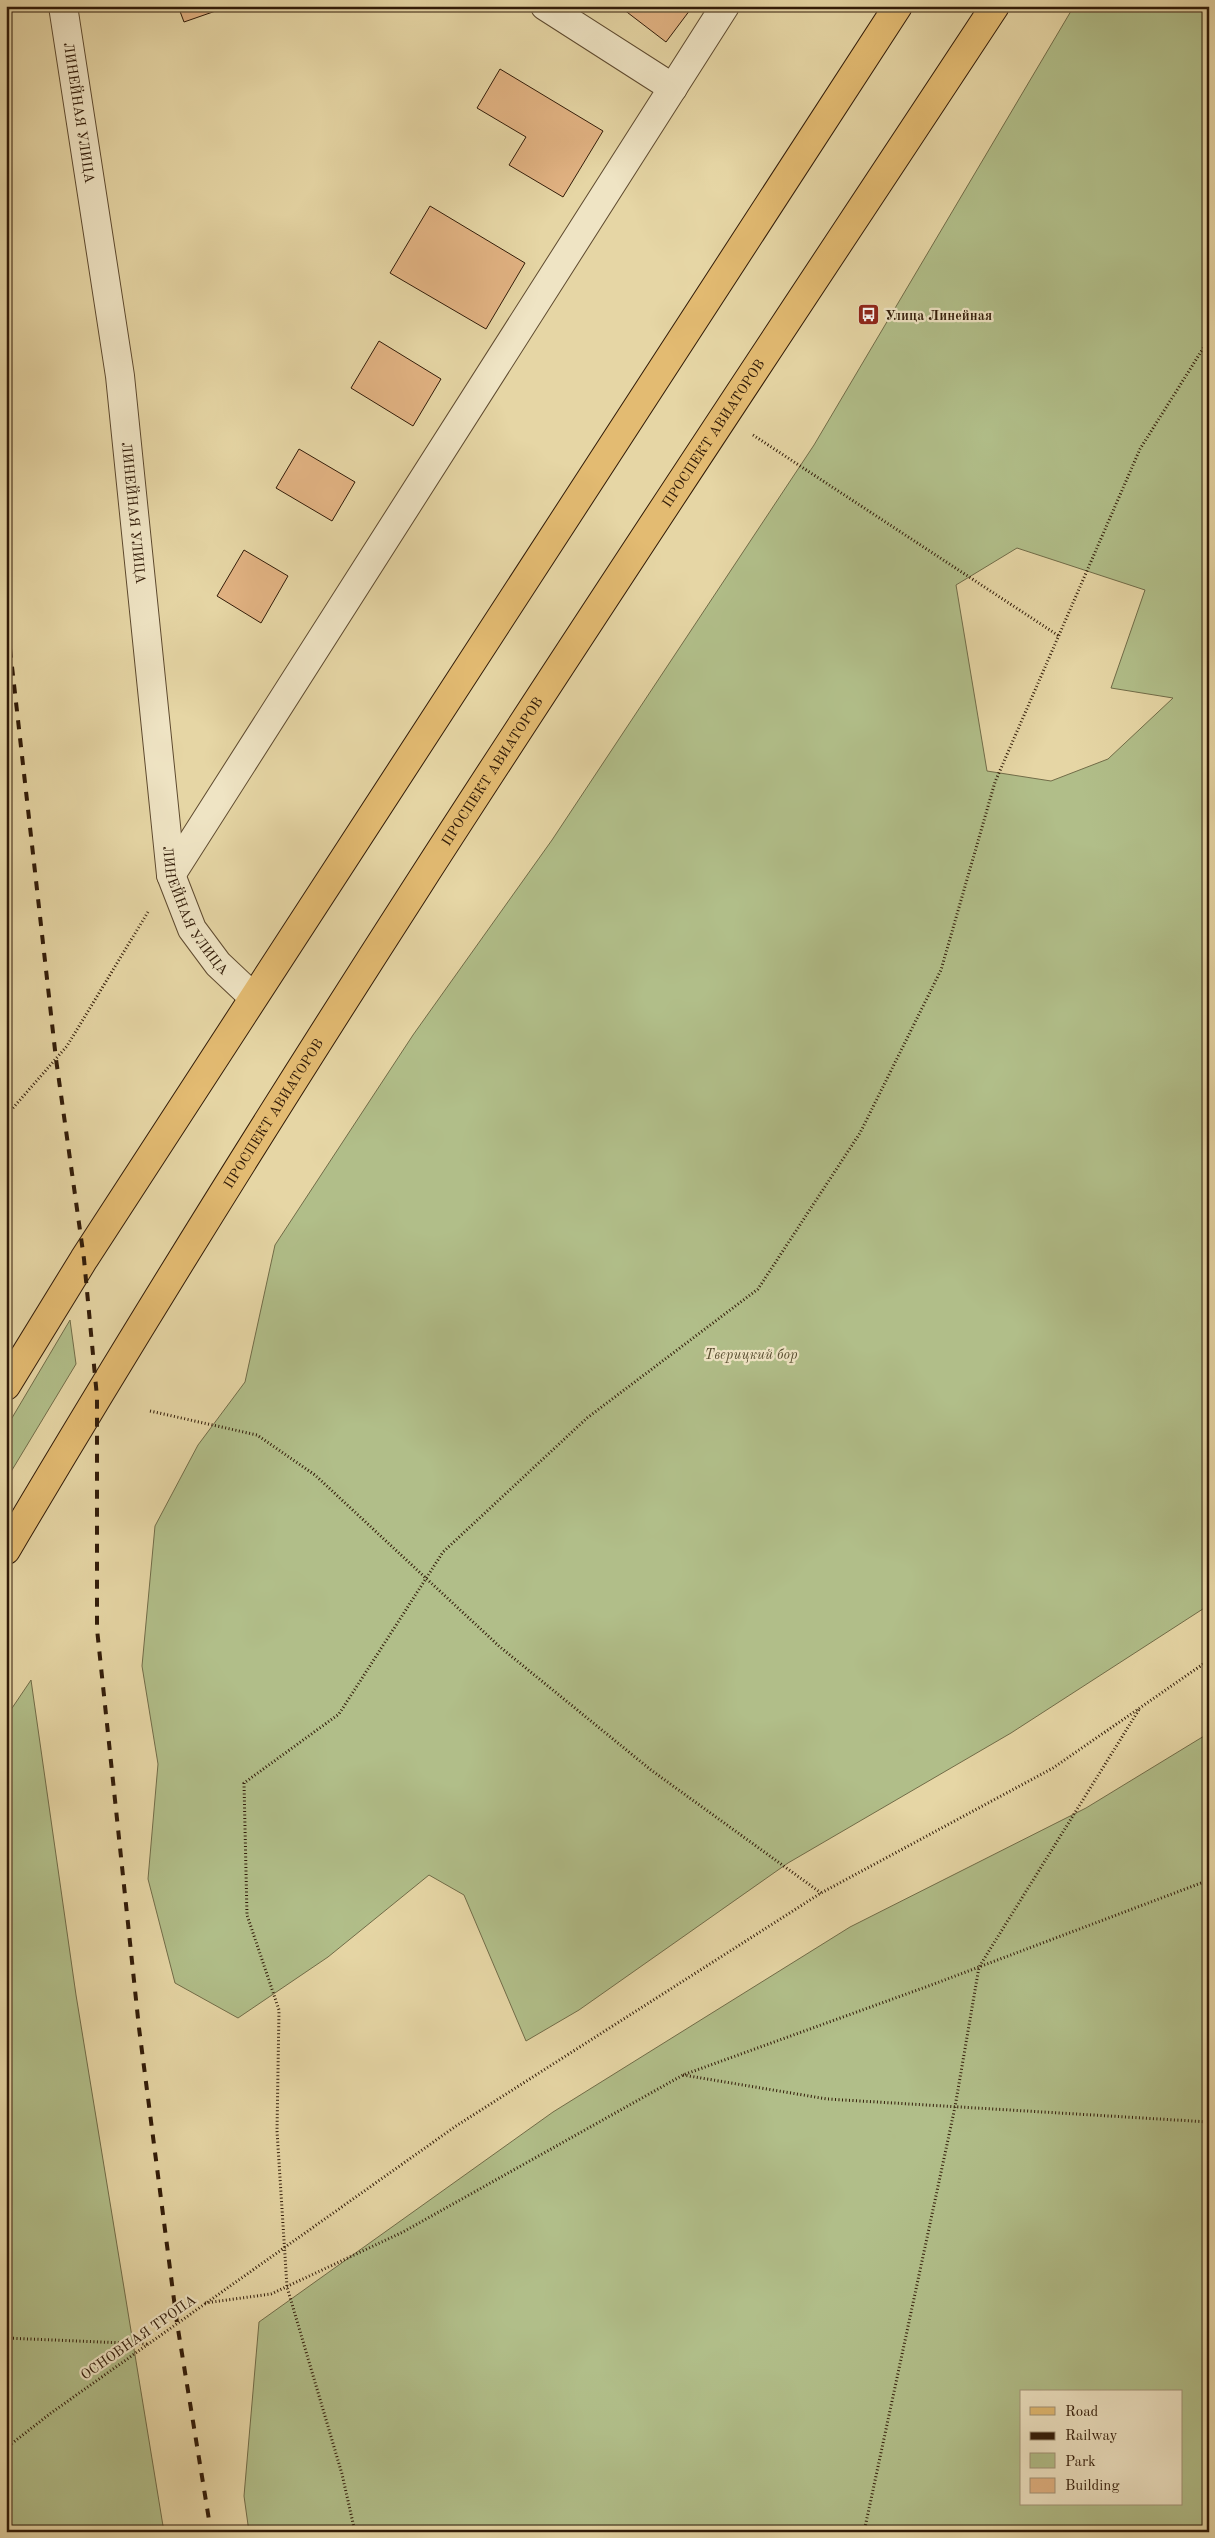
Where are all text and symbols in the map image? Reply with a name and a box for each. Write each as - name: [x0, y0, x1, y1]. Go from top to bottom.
- street label: ЛИНЕЙНАЯ УЛИЦА: [61, 41, 96, 185]
- bus stop icon: Улица Линейная: [857, 303, 881, 327]
- place label: Улица Линейная: [885, 309, 992, 323]
- street label: ПРОСПЕКТ АВИАТОРОВ: [660, 357, 768, 510]
- street label: ЛИНЕЙНАЯ УЛИЦА: [119, 441, 147, 585]
- street label: ПРОСПЕКТ АВИАТОРОВ: [439, 695, 546, 849]
- street label: ЛИНЕЙНАЯ УЛИЦА: [160, 845, 231, 978]
- street label: ПРОСПЕКТ АВИАТОРОВ: [222, 1036, 326, 1191]
- park label: Тверицкий бор: [704, 1347, 798, 1363]
- street label: ОСНОВНАЯ ТРОПА: [78, 2293, 199, 2383]
- legend: [1020, 2390, 1182, 2506]
- text: Road: [1065, 2405, 1099, 2420]
- text: Railway: [1065, 2429, 1118, 2444]
- text: Park: [1065, 2455, 1096, 2470]
- text: Building: [1065, 2479, 1120, 2494]

